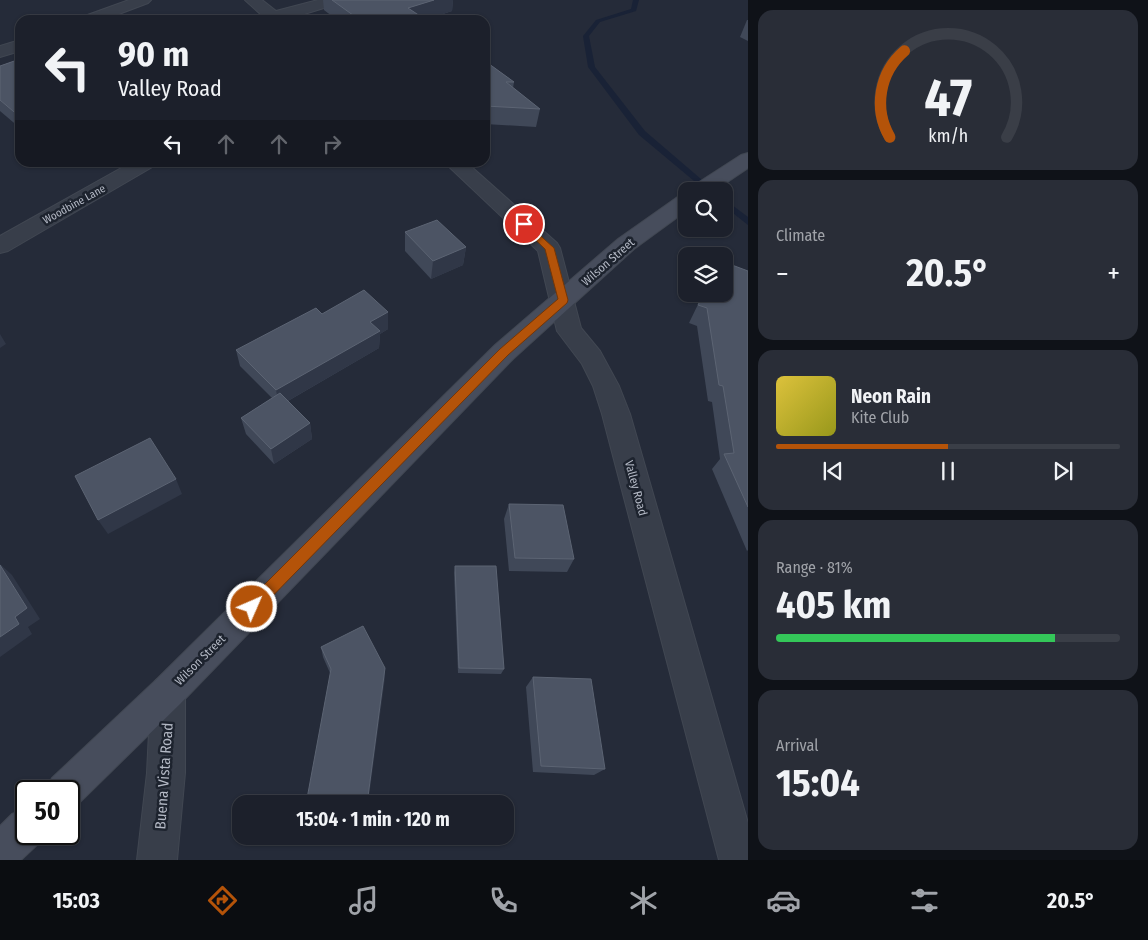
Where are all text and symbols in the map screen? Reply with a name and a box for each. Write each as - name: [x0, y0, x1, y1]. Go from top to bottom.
- text: 90 m: [118, 33, 189, 75]
- icon: left: [35, 35, 100, 100]
- text: 47: [924, 67, 972, 130]
- text: Valley Road: [118, 75, 222, 102]
- text: km/h: [928, 125, 968, 147]
- icon: left: [159, 130, 187, 158]
- icon: ahead: [212, 130, 240, 158]
- icon: ahead: [265, 130, 293, 158]
- icon: right: [318, 130, 346, 158]
- street label: Woodbine Lane: [41, 182, 108, 227]
- map controls: [678, 182, 733, 302]
- button: search: [678, 182, 733, 237]
- pin: [503, 203, 545, 245]
- icon: arrive: [510, 210, 538, 238]
- text: Climate: [776, 226, 825, 245]
- street label: Wilson Street: [579, 235, 637, 289]
- button: layers: [678, 247, 733, 302]
- text: 20.5°: [906, 250, 990, 296]
- text: −: [776, 257, 789, 290]
- text: +: [1107, 257, 1120, 290]
- text: Neon Rain: [851, 385, 931, 408]
- text: Kite Club: [851, 408, 909, 427]
- icon: previous: [819, 457, 847, 485]
- icon: pause: [934, 457, 962, 485]
- icon: next: [1049, 457, 1077, 485]
- street label: Valley Road: [622, 459, 650, 517]
- text: Range · 81%: [776, 558, 853, 577]
- position arrow: [225, 580, 277, 632]
- text: 405 km: [776, 582, 891, 628]
- street label: Wilson Street: [172, 632, 228, 688]
- street label: Buena Vista Road: [151, 722, 177, 830]
- text: Arrival: [776, 736, 818, 755]
- text: 15:04: [776, 760, 860, 806]
- speed limit sign: 50: [15, 780, 80, 845]
- text: 15:04 · 1 min · 120 m: [296, 808, 450, 831]
- icon: directions: [205, 883, 240, 918]
- icon: music: [346, 883, 381, 918]
- icon: phone: [486, 883, 521, 918]
- icon: climate: [626, 883, 661, 918]
- icon: car: [766, 883, 801, 918]
- icon: filters: [907, 883, 942, 918]
- text: 15:03: [53, 887, 100, 914]
- text: 20.5°: [1047, 887, 1095, 914]

